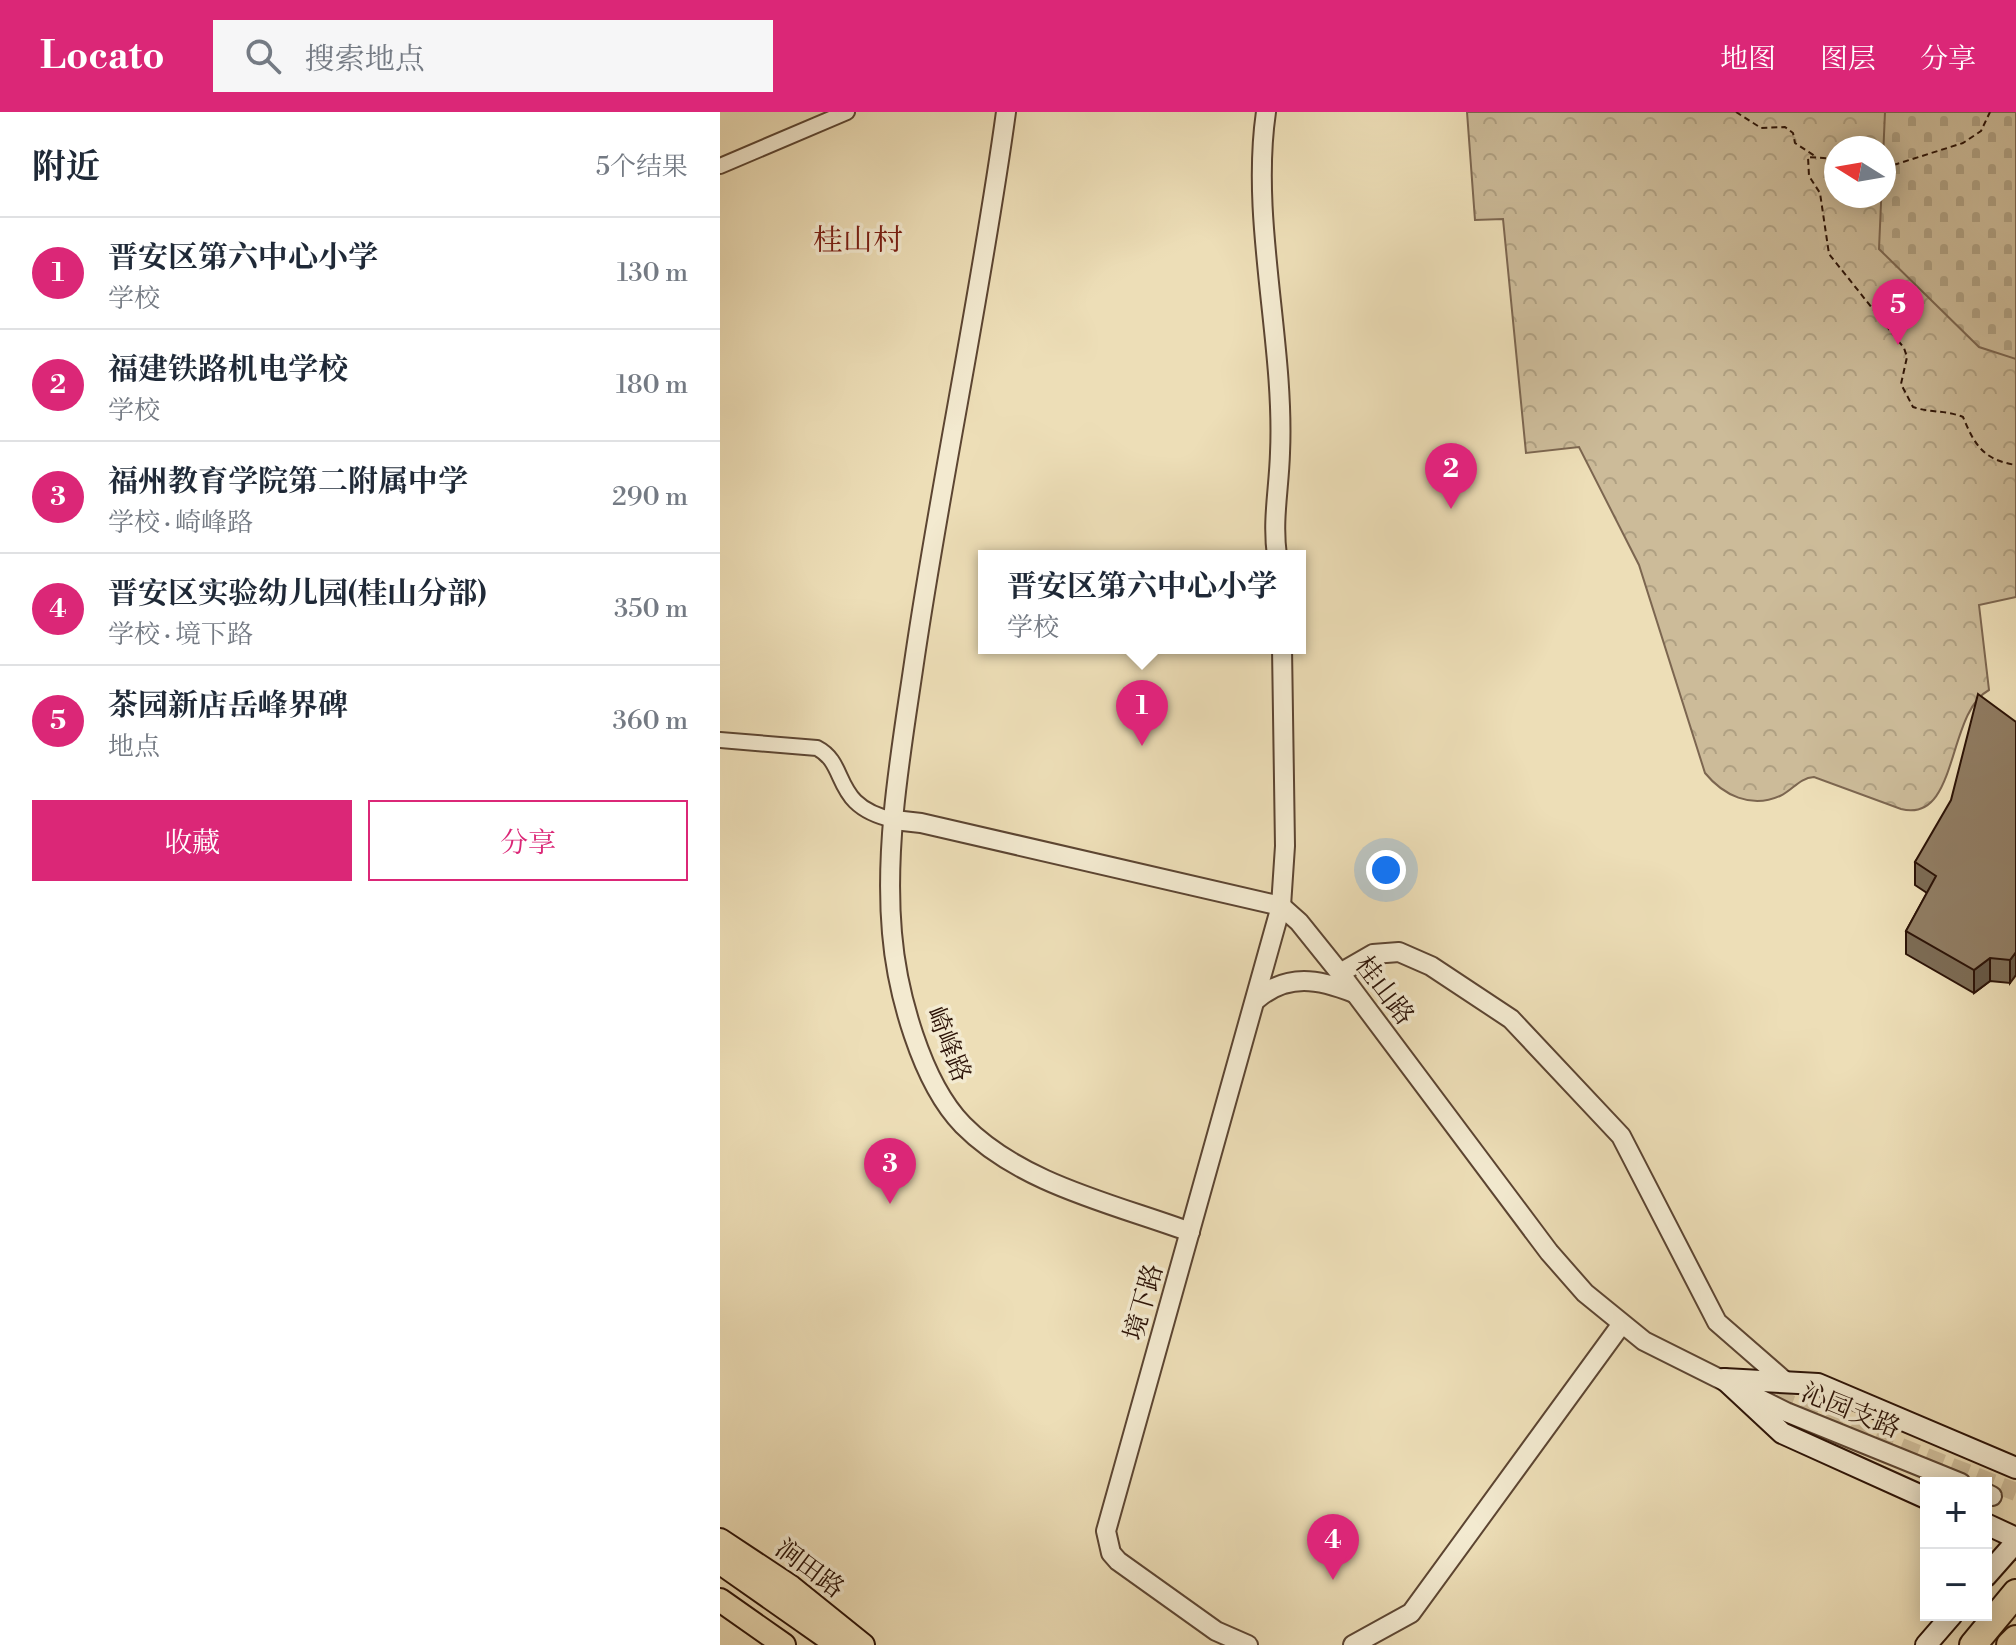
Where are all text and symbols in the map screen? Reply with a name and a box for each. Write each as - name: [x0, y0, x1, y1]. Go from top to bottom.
- search box: [213, 20, 773, 92]
- text: Locato: [40, 33, 165, 80]
- icon: search: [241, 34, 285, 78]
- text: 搜索地点: [305, 41, 425, 79]
- text: 地图: [1720, 42, 1776, 77]
- text: 图层: [1820, 42, 1876, 77]
- text: 分享: [1920, 42, 1976, 77]
- north arrow: [1824, 136, 1896, 208]
- text: 附近: [32, 147, 100, 189]
- text: 5个结果: [596, 151, 688, 183]
- district label: 桂山村: [813, 222, 903, 260]
- text: 晋安区第六中心小学: [108, 239, 378, 277]
- text: 1: [52, 257, 64, 289]
- text: 130 m: [617, 257, 688, 289]
- pin: 5: [1872, 279, 1924, 345]
- text: 学校: [108, 283, 160, 315]
- text: 福建铁路机电学校: [108, 351, 348, 389]
- text: 2: [50, 369, 66, 401]
- text: 180 m: [616, 369, 688, 401]
- text: 学校: [108, 395, 160, 427]
- pin: 2: [1425, 443, 1477, 509]
- text: 福州教育学院第二附属中学: [108, 463, 468, 501]
- text: 3: [50, 481, 66, 513]
- text: 290 m: [612, 481, 688, 513]
- text: 学校 · 崎峰路: [108, 507, 253, 539]
- popup: [978, 550, 1306, 654]
- text: 晋安区第六中心小学: [1007, 568, 1277, 606]
- text: 晋安区实验幼儿园(桂山分部): [108, 575, 487, 613]
- text: 4: [49, 593, 67, 625]
- text: 350 m: [614, 593, 688, 625]
- text: 学校: [1007, 612, 1059, 644]
- text: 学校 · 境下路: [108, 619, 253, 651]
- pin: 1: [1116, 680, 1168, 746]
- text: 茶园新店岳峰界碑: [108, 687, 348, 725]
- text: 5: [50, 705, 66, 737]
- text: 360 m: [613, 705, 688, 737]
- text: 地点: [108, 731, 160, 763]
- button: 收藏: [32, 800, 352, 881]
- button: 分享: [368, 800, 688, 881]
- your location: [1366, 850, 1406, 890]
- street label: 桂山路: [1348, 950, 1420, 1031]
- street label: 崎峰路: [919, 1002, 978, 1087]
- pin: 3: [864, 1138, 916, 1204]
- street label: 境下路: [1118, 1260, 1170, 1344]
- street label: 沁园支路: [1796, 1377, 1905, 1445]
- map controls: [1920, 1477, 1992, 1621]
- button: +: [1920, 1477, 1992, 1549]
- pin: 4: [1307, 1514, 1359, 1580]
- street label: 涧田路: [769, 1533, 850, 1605]
- button: −: [1920, 1549, 1992, 1621]

